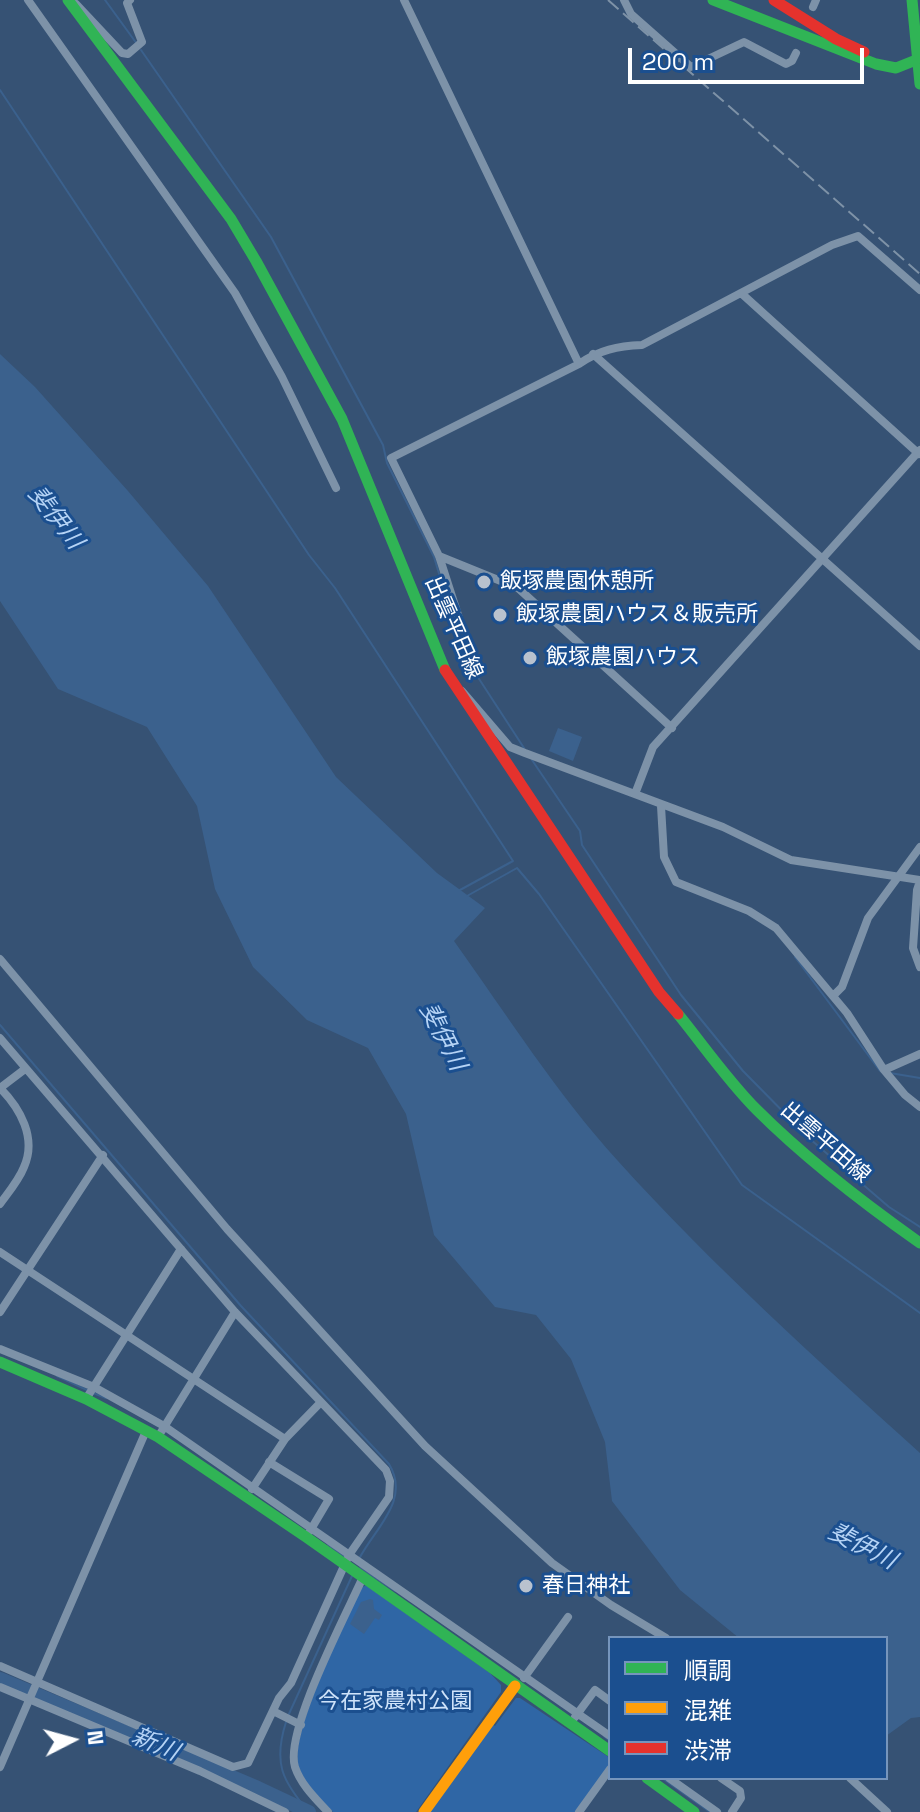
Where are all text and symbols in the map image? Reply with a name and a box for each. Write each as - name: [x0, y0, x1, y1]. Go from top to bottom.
- scale bar: [632, 32, 868, 82]
- text: 200 m: [642, 46, 714, 77]
- water label: 斐伊川: [21, 481, 89, 555]
- place label: 飯塚農園休憩所: [500, 569, 654, 595]
- street label: 出雲平田線: [419, 572, 487, 684]
- marker: 飯塚農園休憩所: [475, 573, 493, 591]
- place label: 飯塚農園ハウス＆販売所: [516, 602, 758, 628]
- marker: 飯塚農園ハウス＆販売所: [491, 606, 509, 624]
- place label: 飯塚農園ハウス: [546, 645, 700, 671]
- marker: 飯塚農園ハウス: [521, 649, 539, 667]
- water label: 斐伊川: [413, 998, 471, 1076]
- street label: 出雲平田線: [775, 1097, 875, 1189]
- water label: 斐伊川: [823, 1518, 901, 1576]
- place label: 春日神社: [542, 1573, 630, 1599]
- marker: 春日神社: [517, 1577, 535, 1595]
- legend: [608, 1636, 888, 1780]
- text: 順調: [684, 1655, 732, 1686]
- park label: 今在家農村公園: [318, 1689, 472, 1715]
- text: 混雑: [684, 1695, 732, 1726]
- north arrow: [32, 1700, 112, 1780]
- water label: 新川: [127, 1722, 183, 1768]
- text: N: [81, 1729, 111, 1746]
- text: 渋滞: [684, 1735, 732, 1766]

